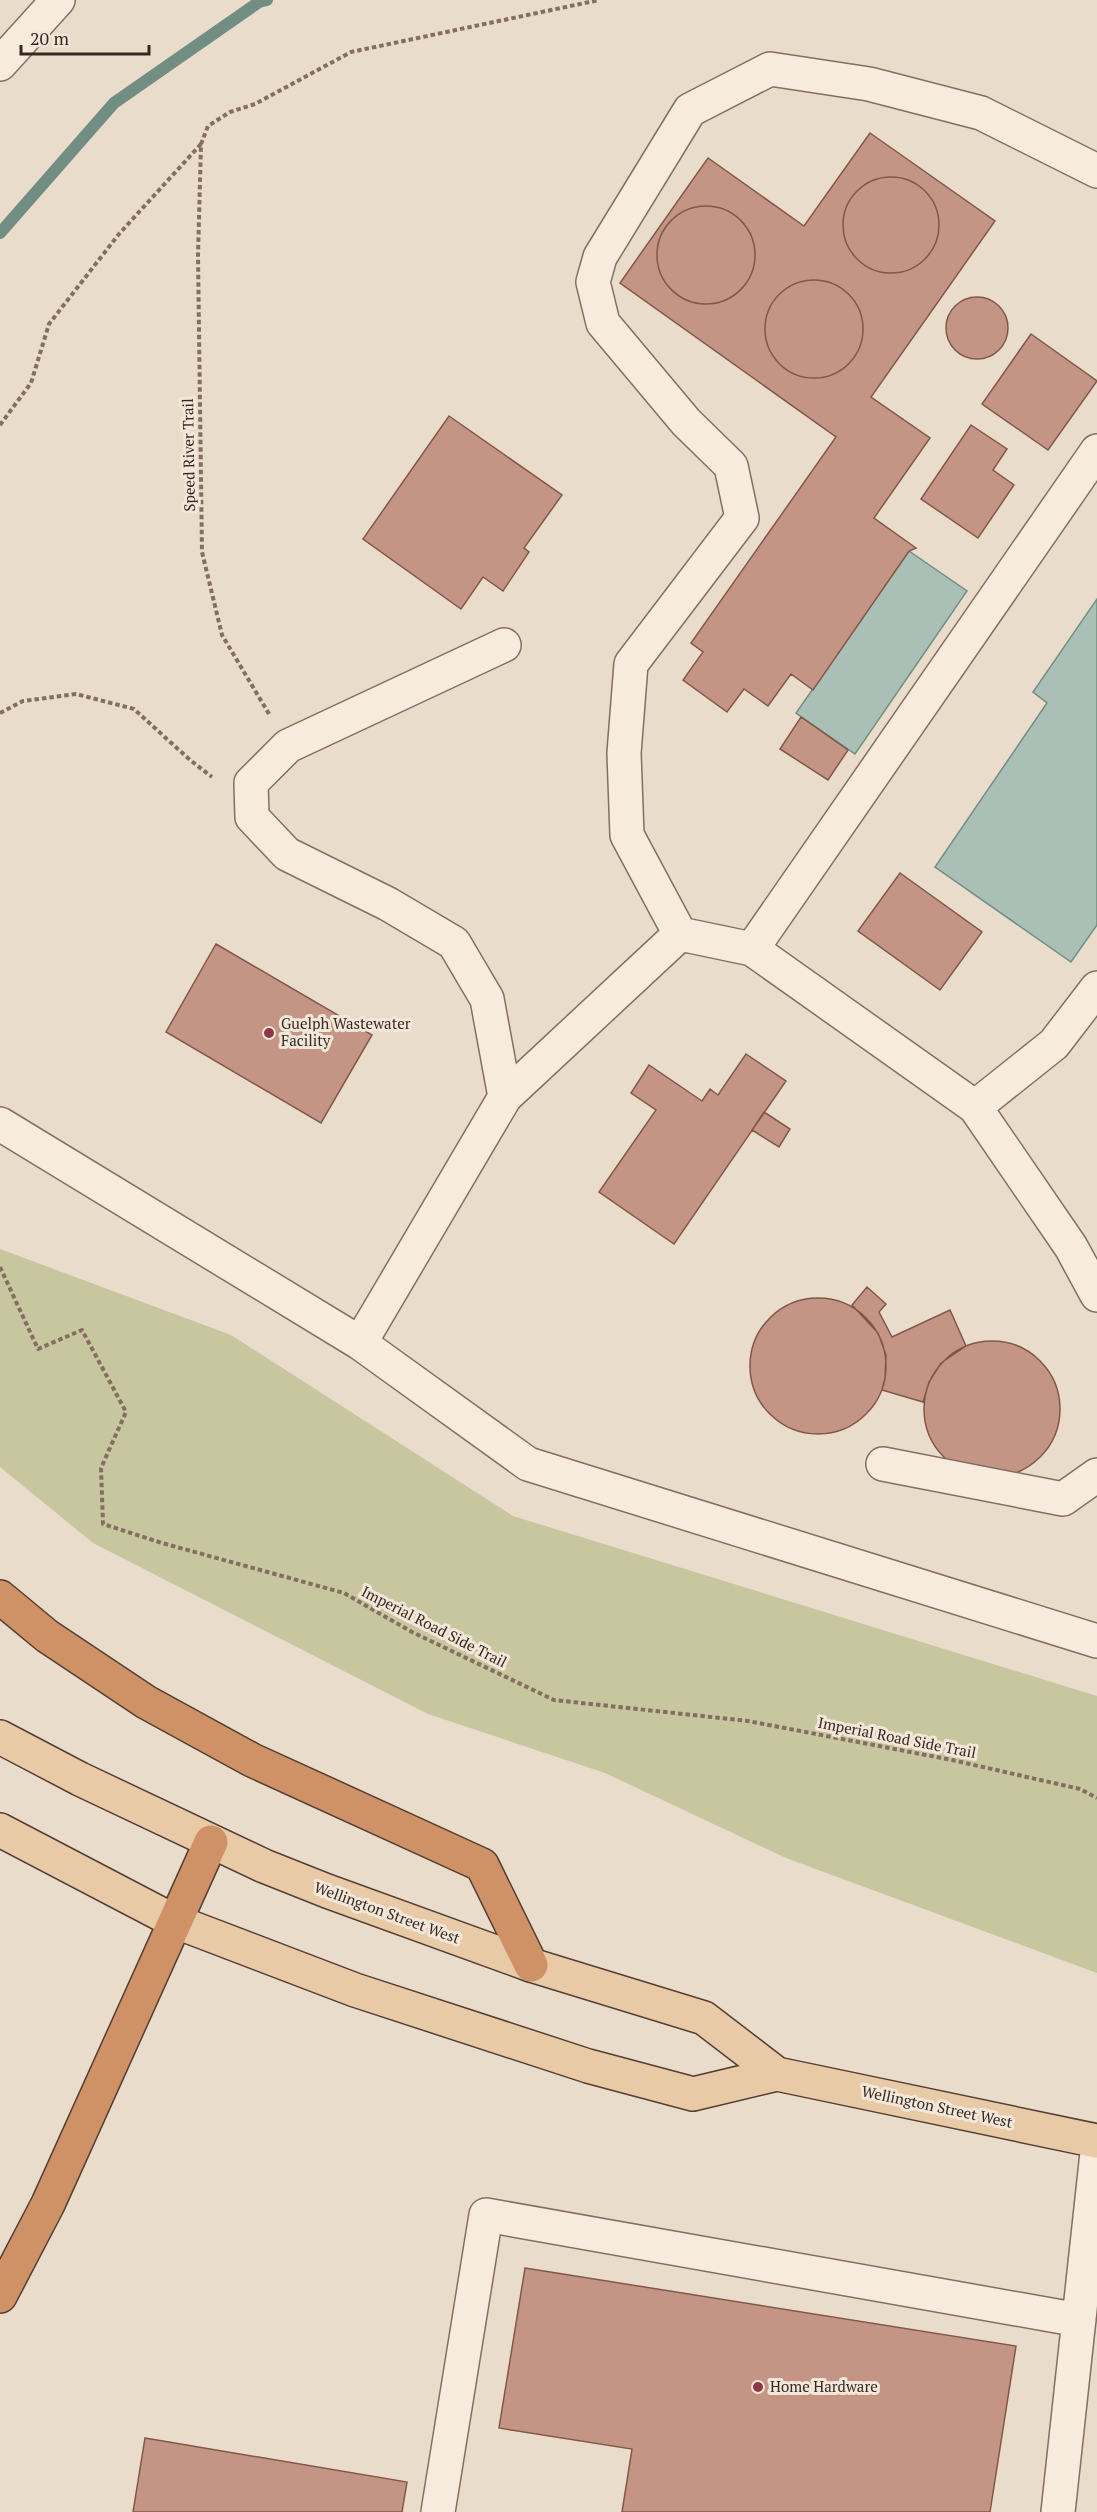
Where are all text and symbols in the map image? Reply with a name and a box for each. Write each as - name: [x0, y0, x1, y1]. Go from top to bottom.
- scale bar: [21, 18, 148, 56]
- text: 20 m: [30, 26, 70, 50]
- street label: Speed River Trail: [177, 398, 199, 512]
- place label: Guelph Wastewater Facility: [281, 1013, 411, 1050]
- marker: Guelph Wastewater Facility: [262, 1026, 276, 1040]
- street label: Imperial Road Side Trail: [358, 1581, 511, 1671]
- street label: Imperial Road Side Trail: [816, 1712, 978, 1762]
- street label: Wellington Street West: [312, 1876, 463, 1948]
- street label: Wellington Street West: [860, 2080, 1015, 2132]
- place label: Home Hardware: [770, 2376, 878, 2396]
- marker: Home Hardware: [751, 2380, 765, 2394]

